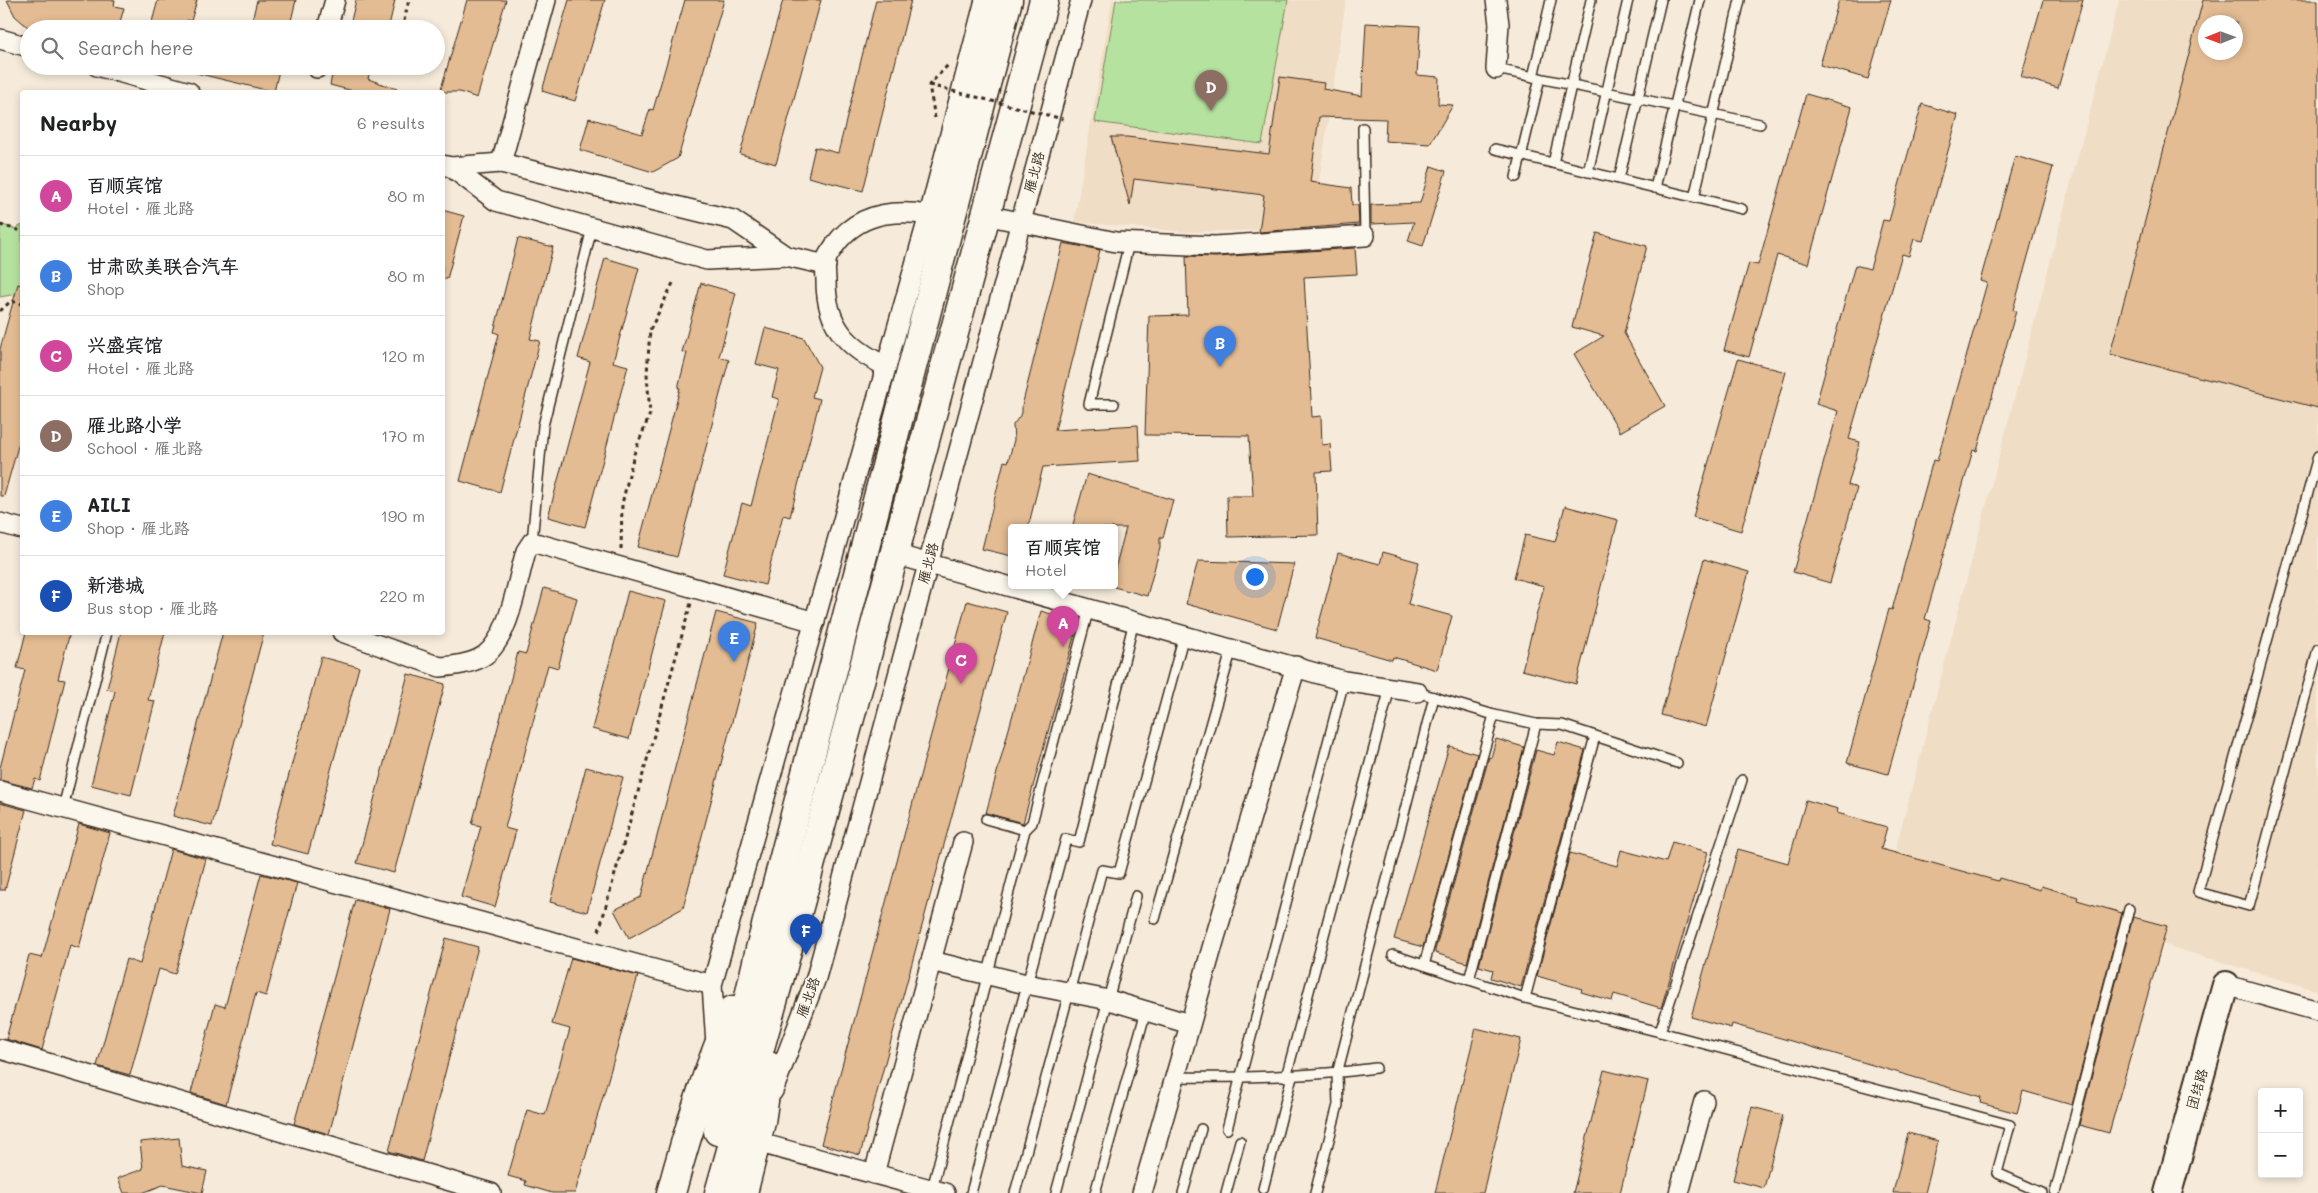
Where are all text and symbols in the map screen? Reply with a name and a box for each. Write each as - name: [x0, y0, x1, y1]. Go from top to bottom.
- north arrow: [2198, 15, 2243, 60]
- search box: [20, 20, 445, 75]
- icon: search: [38, 34, 66, 62]
- text: Search here: [78, 35, 194, 60]
- pin: D: [1195, 70, 1227, 111]
- text: Nearby: [40, 109, 117, 136]
- text: 6 results: [357, 112, 425, 133]
- street label: 雁北路: [1019, 149, 1048, 195]
- text: 百顺宾馆: [87, 172, 163, 197]
- text: A: [50, 185, 62, 206]
- text: 80 m: [388, 185, 425, 206]
- text: Hotel · 雁北路: [87, 197, 194, 218]
- text: 甘肃欧美联合汽车: [87, 253, 239, 278]
- text: B: [51, 265, 61, 286]
- text: 80 m: [388, 265, 425, 286]
- text: Shop: [87, 278, 124, 299]
- pin: B: [1204, 326, 1236, 367]
- text: 兴盛宾馆: [87, 332, 163, 357]
- text: C: [50, 345, 62, 366]
- text: 120 m: [381, 345, 425, 366]
- text: Hotel · 雁北路: [87, 357, 194, 378]
- text: 雁北路小学: [87, 412, 182, 437]
- text: D: [50, 425, 62, 446]
- text: 170 m: [381, 425, 425, 446]
- text: School · 雁北路: [87, 437, 203, 458]
- text: AILI: [87, 492, 131, 517]
- text: E: [51, 505, 61, 526]
- text: 190 m: [381, 505, 425, 526]
- text: Shop · 雁北路: [87, 517, 190, 538]
- popup: [1008, 524, 1118, 589]
- text: 百顺宾馆: [1025, 534, 1101, 559]
- street label: 雁北路: [913, 540, 942, 586]
- text: Hotel: [1025, 559, 1067, 580]
- your location: [1242, 564, 1268, 590]
- text: 新港城: [87, 572, 144, 597]
- text: F: [51, 585, 61, 606]
- text: 220 m: [379, 585, 425, 606]
- text: Bus stop · 雁北路: [87, 597, 218, 618]
- pin: A: [1047, 606, 1079, 647]
- pin: E: [718, 621, 750, 662]
- pin: C: [945, 643, 977, 684]
- pin: F: [790, 914, 822, 955]
- street label: 雁北路: [791, 974, 824, 1020]
- street label: 团结路: [2182, 1066, 2211, 1112]
- map controls: [2258, 1088, 2303, 1178]
- button: +: [2258, 1088, 2303, 1133]
- button: −: [2258, 1133, 2303, 1178]

